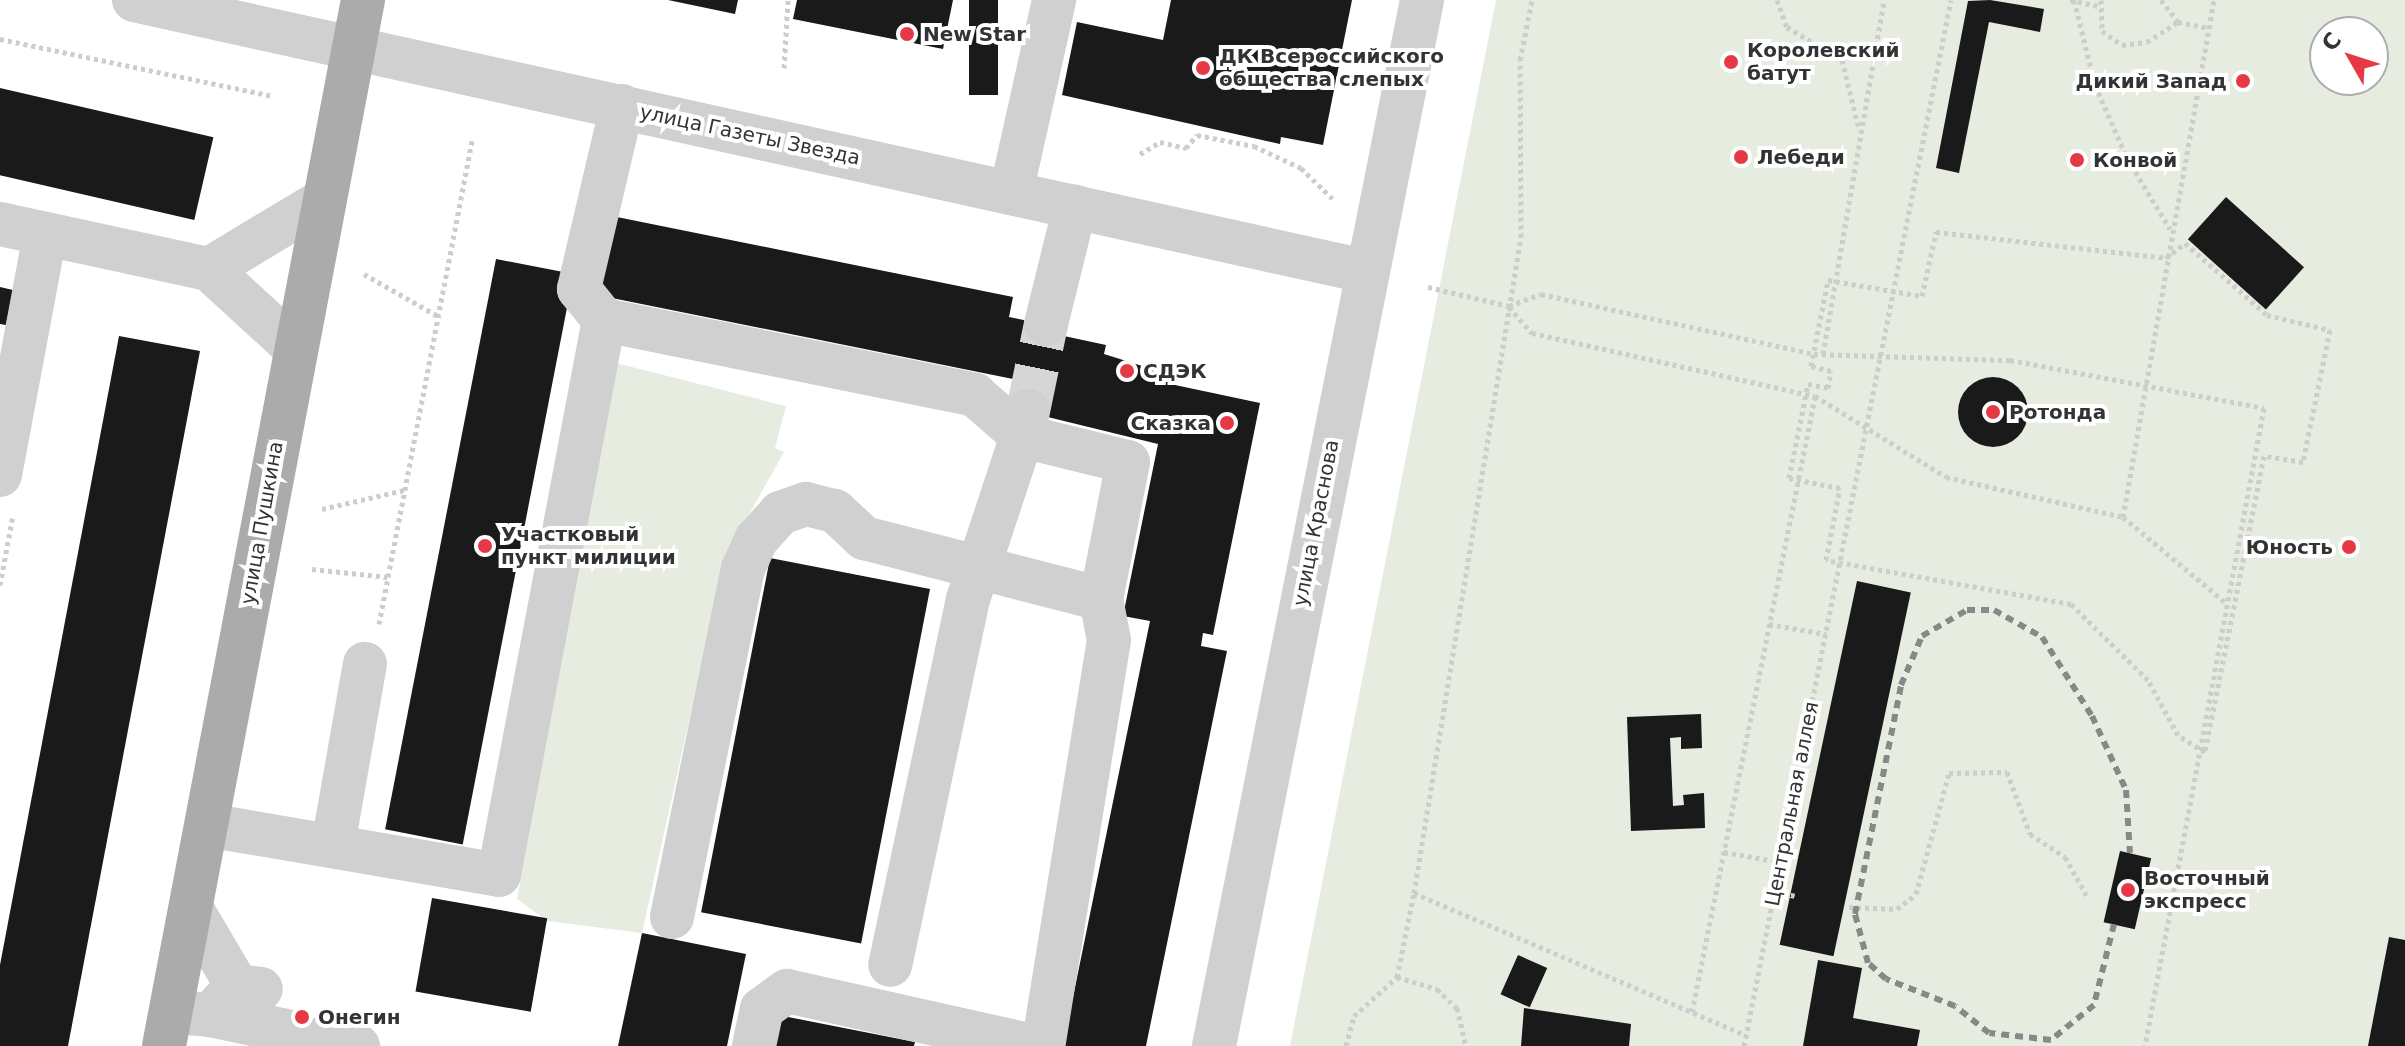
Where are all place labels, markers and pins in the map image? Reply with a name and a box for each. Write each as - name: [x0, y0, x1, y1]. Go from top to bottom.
- place label: New Star: [923, 22, 1026, 46]
- marker: New Star: [898, 25, 916, 43]
- place label: Королевский батут: [1747, 38, 1899, 85]
- place label: ДК Всероссийского общества слепых: [1219, 44, 1444, 91]
- marker: Королевский батут: [1722, 53, 1740, 71]
- marker: ДК Всероссийского общества слепых: [1194, 59, 1212, 77]
- place label: Дикий Запад: [2075, 69, 2227, 93]
- marker: Дикий Запад: [2234, 72, 2252, 90]
- place label: Лебеди: [1757, 145, 1845, 169]
- marker: Лебеди: [1732, 148, 1750, 166]
- place label: Конвой: [2093, 148, 2177, 172]
- marker: Конвой: [2068, 151, 2086, 169]
- place label: СДЭК: [1143, 359, 1207, 383]
- marker: СДЭК: [1118, 362, 1136, 380]
- place label: Ротонда: [2009, 400, 2106, 424]
- marker: Ротонда: [1984, 403, 2002, 421]
- place label: Сказка: [1131, 411, 1211, 435]
- marker: Сказка: [1218, 414, 1236, 432]
- place label: Участковый пункт милиции: [501, 522, 676, 569]
- place label: Юность: [2246, 535, 2333, 559]
- marker: Участковый пункт милиции: [476, 537, 494, 555]
- marker: Юность: [2340, 538, 2358, 556]
- place label: Восточный экспресс: [2144, 866, 2270, 913]
- marker: Восточный экспресс: [2119, 881, 2137, 899]
- place label: Онегин: [318, 1005, 401, 1029]
- marker: Онегин: [293, 1008, 311, 1026]

